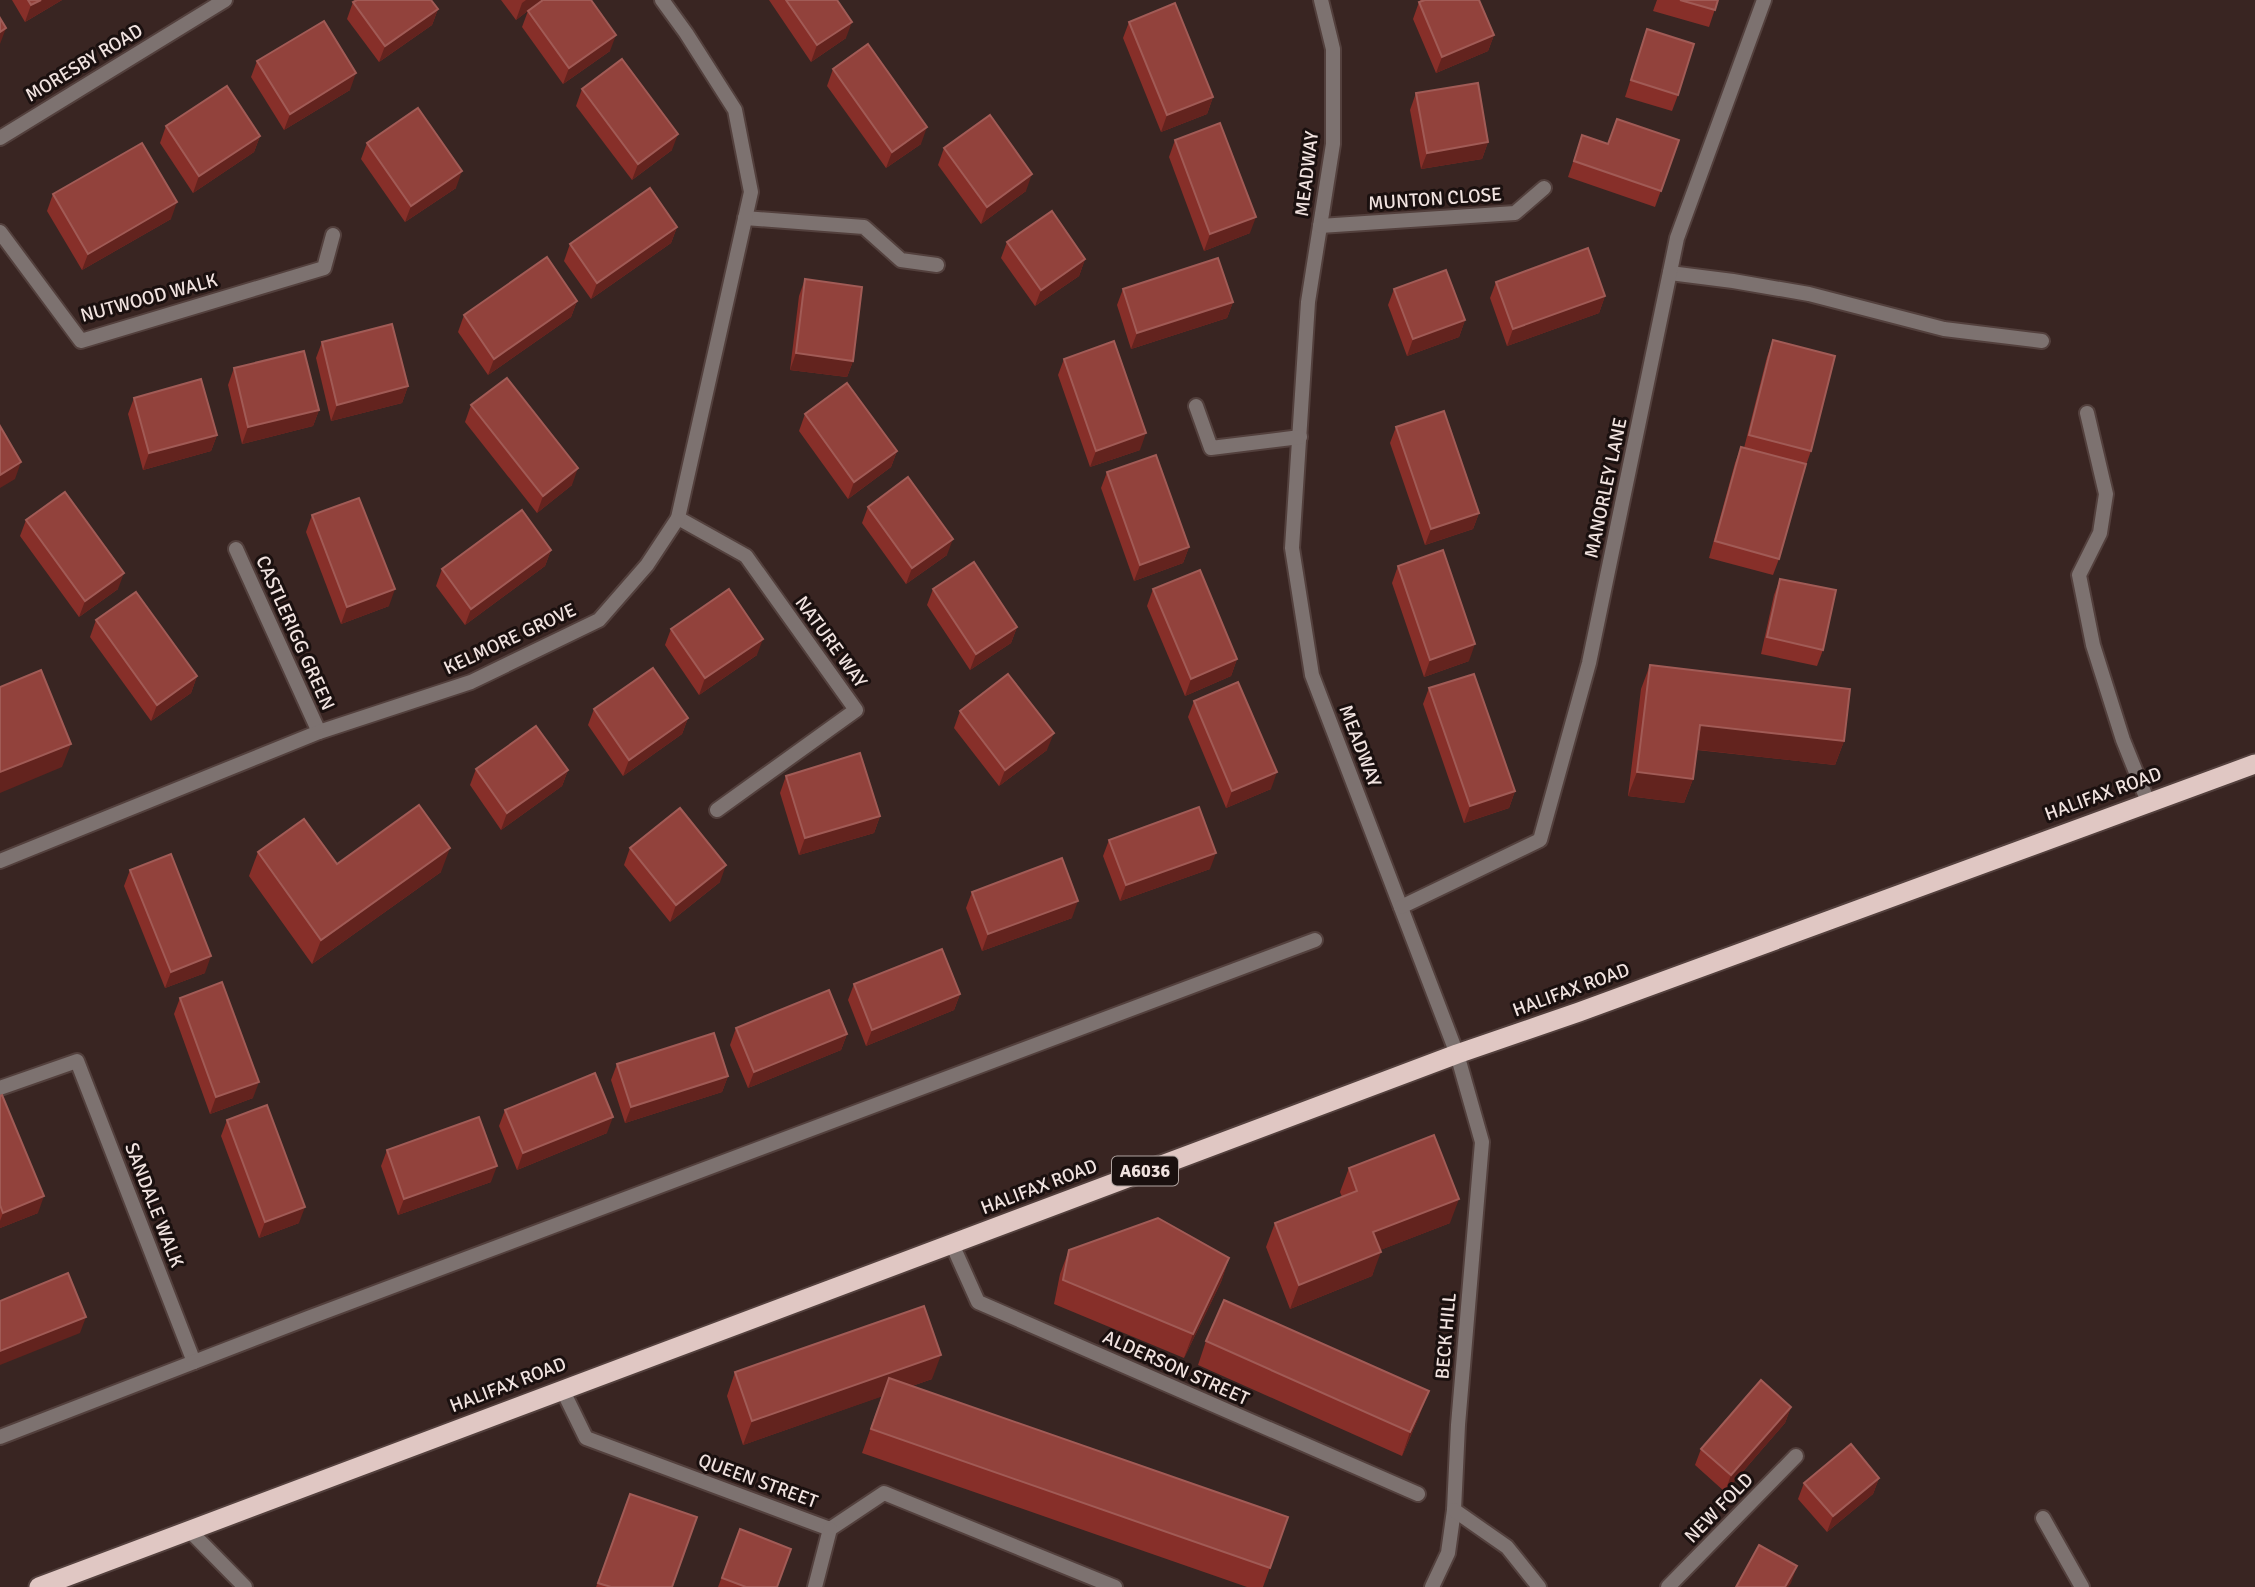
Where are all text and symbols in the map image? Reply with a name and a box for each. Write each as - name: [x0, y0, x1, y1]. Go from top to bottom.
- street label: MORESBY ROAD: [21, 19, 147, 107]
- street label: MEADWAY: [1290, 129, 1324, 218]
- street label: MUNTON CLOSE: [1367, 182, 1503, 216]
- street label: NUTWOOD WALK: [78, 268, 221, 328]
- street label: MANORLEY LANE: [1579, 416, 1633, 560]
- street label: CASTLERIGG GREEN: [250, 552, 340, 714]
- street label: NATURE WAY: [790, 591, 873, 693]
- street label: KELMORE GROVE: [440, 598, 580, 680]
- street label: MEADWAY: [1333, 702, 1387, 791]
- street label: HALIFAX ROAD: [2041, 762, 2165, 826]
- street label: HALIFAX ROAD: [1509, 958, 1633, 1022]
- street label: SANDALE WALK: [119, 1139, 189, 1271]
- street label: HALIFAX ROAD: [977, 1154, 1101, 1220]
- road number: A6036: [1112, 1156, 1178, 1186]
- street label: BECK HILL: [1430, 1291, 1462, 1380]
- street label: ALDERSON STREET: [1099, 1325, 1253, 1411]
- street label: HALIFAX ROAD: [446, 1352, 570, 1418]
- street label: QUEEN STREET: [695, 1448, 822, 1514]
- street label: NEW FOLD: [1680, 1468, 1758, 1548]

